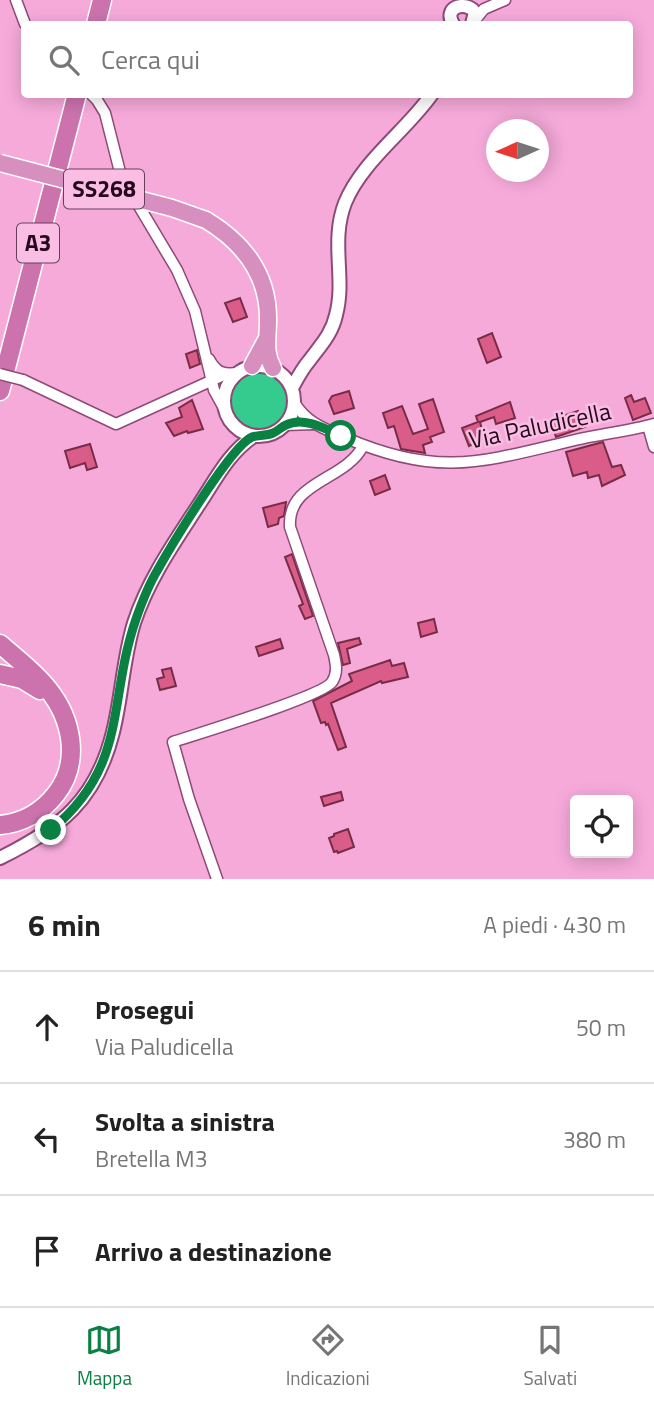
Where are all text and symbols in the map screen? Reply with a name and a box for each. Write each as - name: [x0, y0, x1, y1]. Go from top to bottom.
- search box: [21, 21, 633, 98]
- text: Cerca qui: [101, 40, 200, 79]
- icon: search: [45, 41, 83, 79]
- north arrow: [486, 119, 549, 182]
- road number: SS268: [64, 170, 144, 208]
- road number: A3: [17, 224, 59, 262]
- street label: Via Paludicella: [465, 392, 614, 458]
- route start: [325, 420, 356, 451]
- map controls: [570, 795, 633, 858]
- button: locate: [570, 795, 633, 858]
- route end: [35, 814, 66, 845]
- text: 6 min: [28, 902, 101, 948]
- text: A piedi · 430 m: [483, 907, 626, 942]
- text: Prosegui: [95, 990, 194, 1029]
- icon: ahead: [28, 1008, 66, 1046]
- text: 50 m: [576, 1010, 626, 1045]
- text: Via Paludicella: [95, 1029, 233, 1064]
- text: Svolta a sinistra: [95, 1102, 275, 1141]
- icon: left: [28, 1120, 66, 1158]
- text: 380 m: [563, 1122, 626, 1157]
- text: Bretella M3: [95, 1141, 208, 1176]
- icon: arrive: [28, 1232, 66, 1270]
- text: Arrivo a destinazione: [95, 1232, 332, 1271]
- tab: Mappa: [77, 1321, 132, 1392]
- tab: Indicazioni: [286, 1321, 370, 1392]
- tab: Salvati: [524, 1321, 577, 1392]

